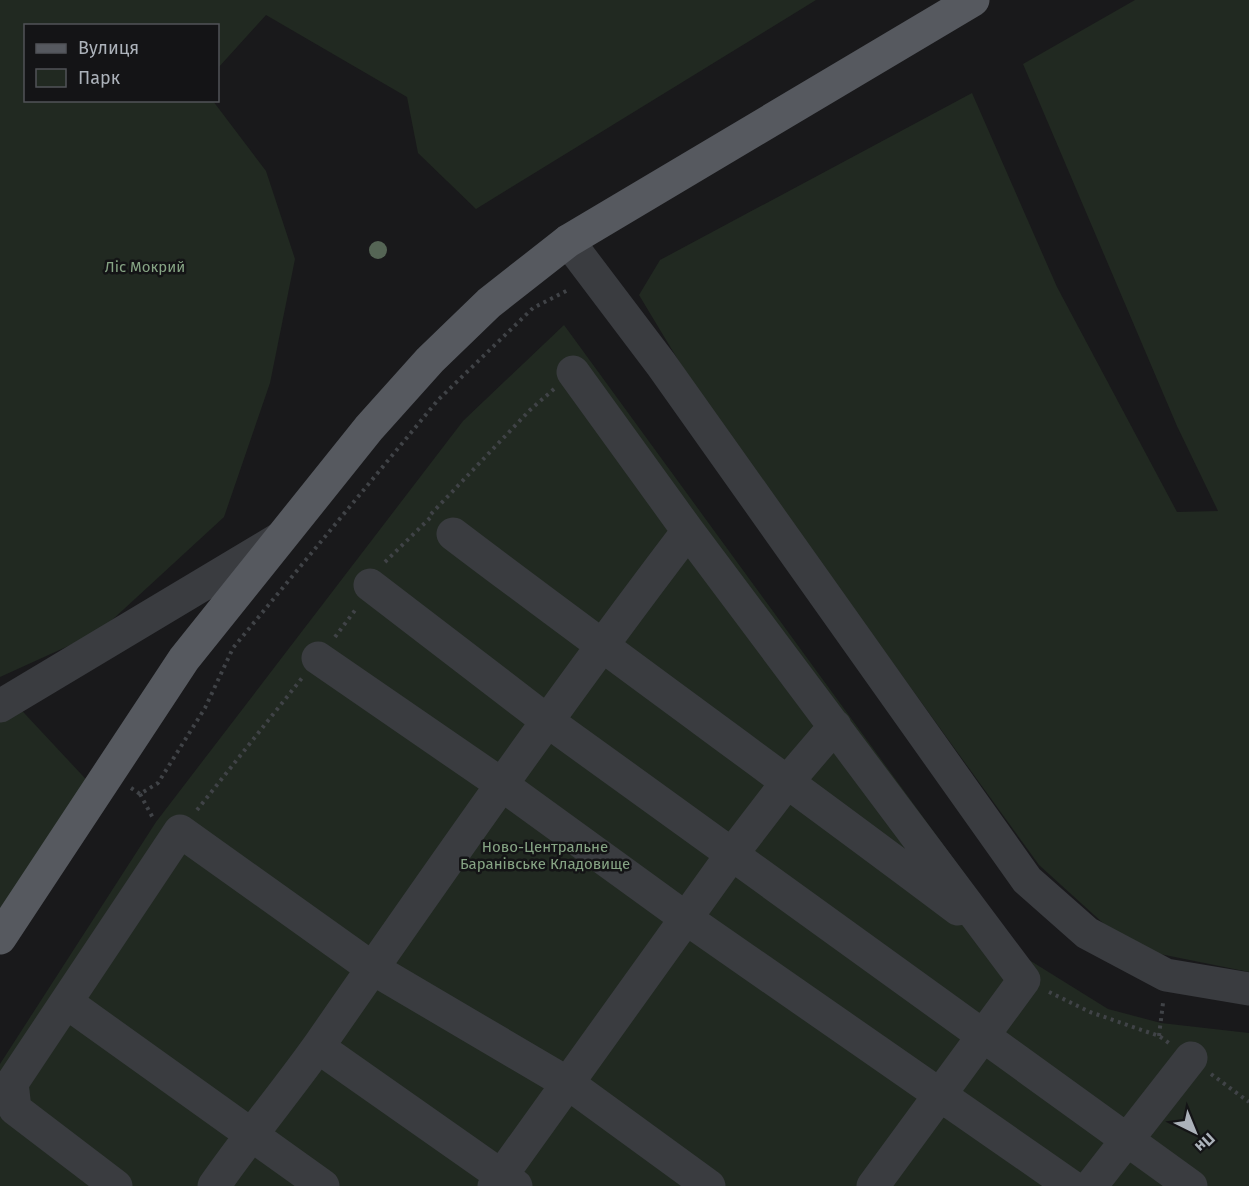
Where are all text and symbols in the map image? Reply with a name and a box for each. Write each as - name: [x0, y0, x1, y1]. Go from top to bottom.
- legend: [24, 24, 219, 102]
- text: Вулиця: [78, 37, 139, 59]
- text: Парк: [78, 67, 121, 89]
- park label: Ліс Мокрий: [105, 258, 185, 276]
- park label: Ново-Центральне Баранівське Кладовище: [460, 838, 630, 873]
- north arrow: [1165, 1102, 1225, 1162]
- text: Пн: [1191, 1129, 1219, 1156]

